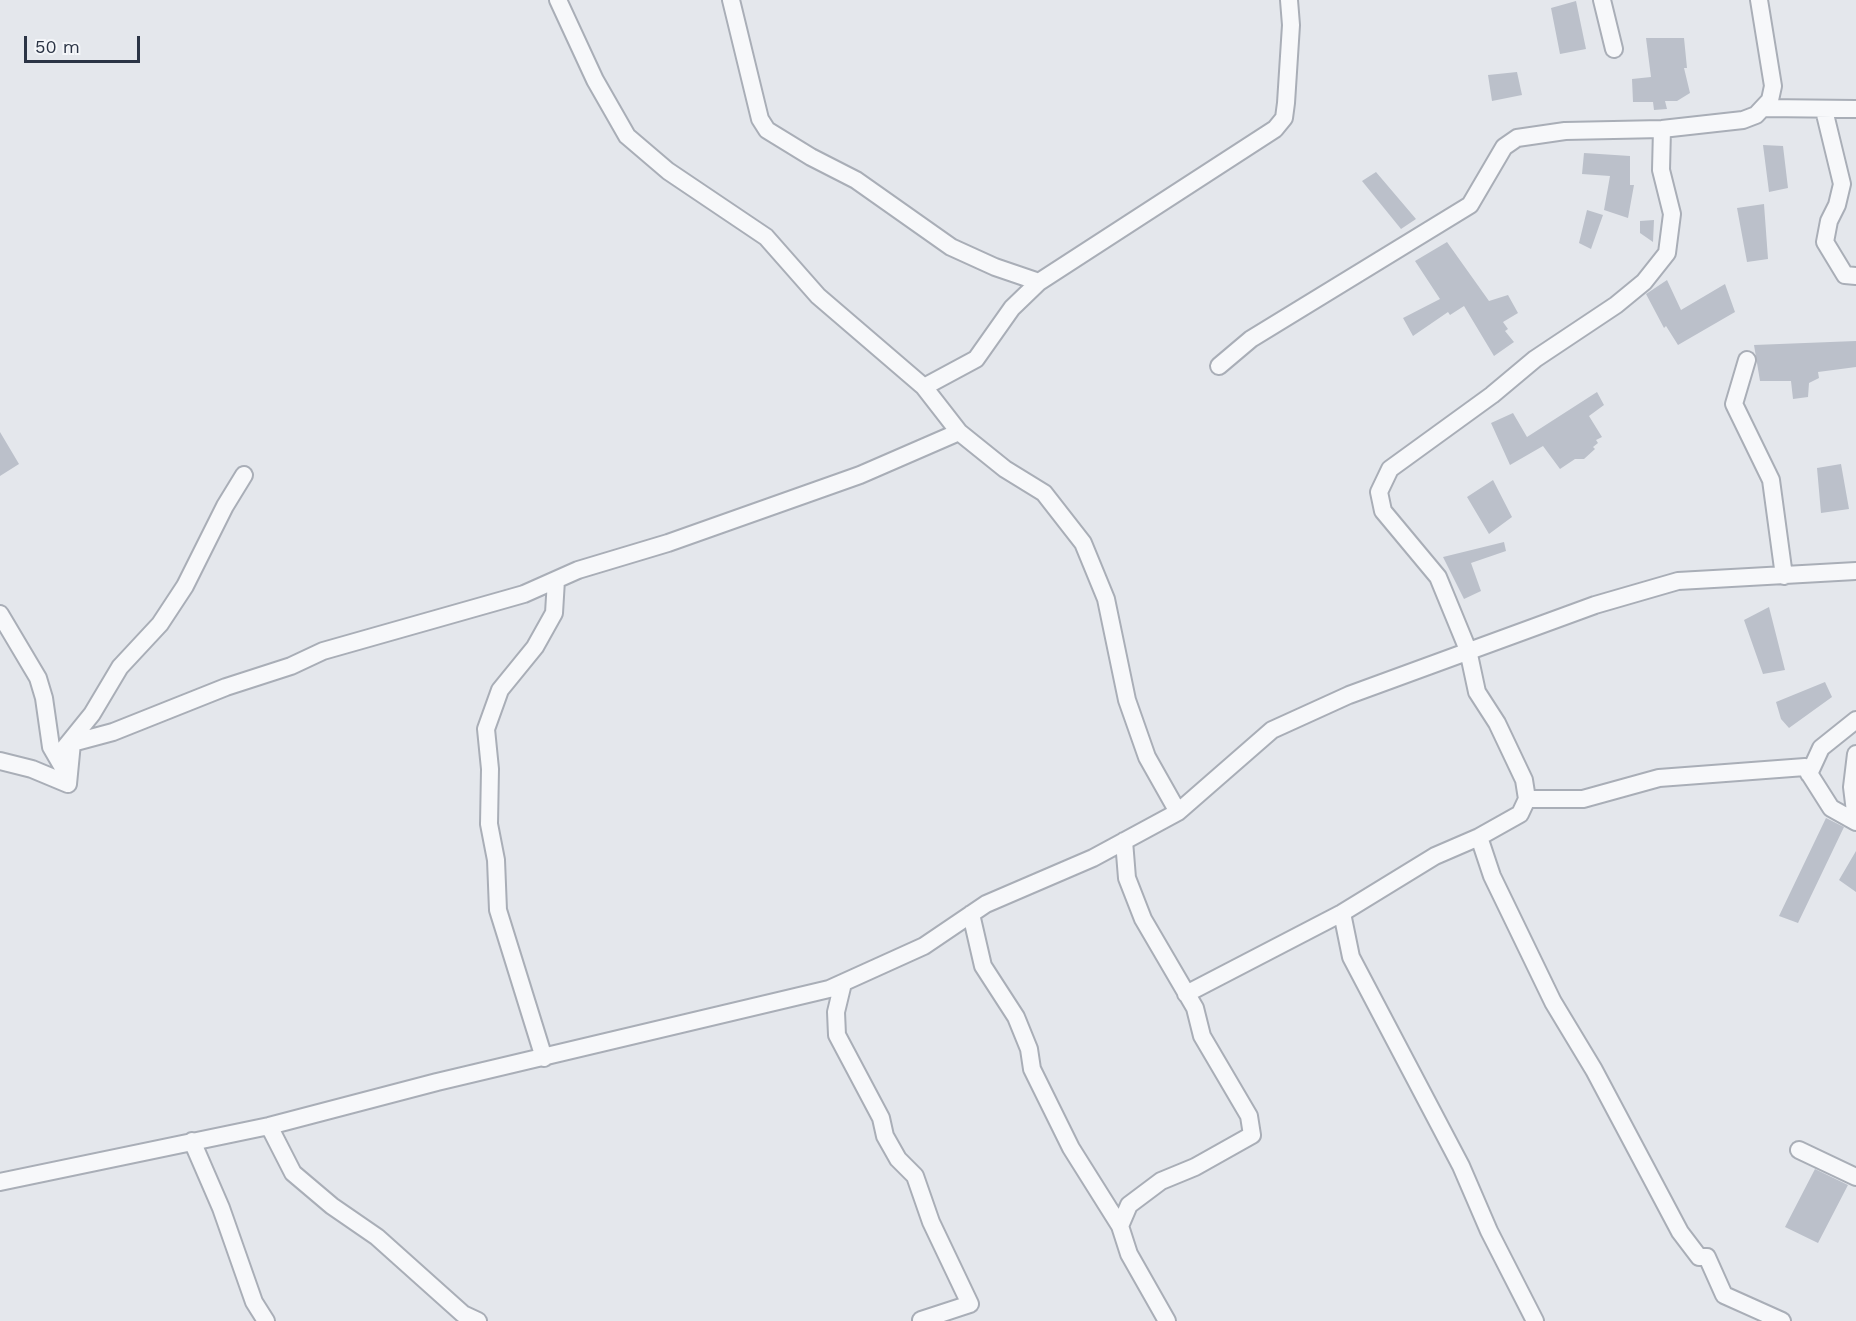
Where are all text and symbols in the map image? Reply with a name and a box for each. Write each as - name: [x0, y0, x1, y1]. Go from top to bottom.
- scale bar: [27, 24, 142, 62]
- text: 50 m: [35, 36, 80, 57]

